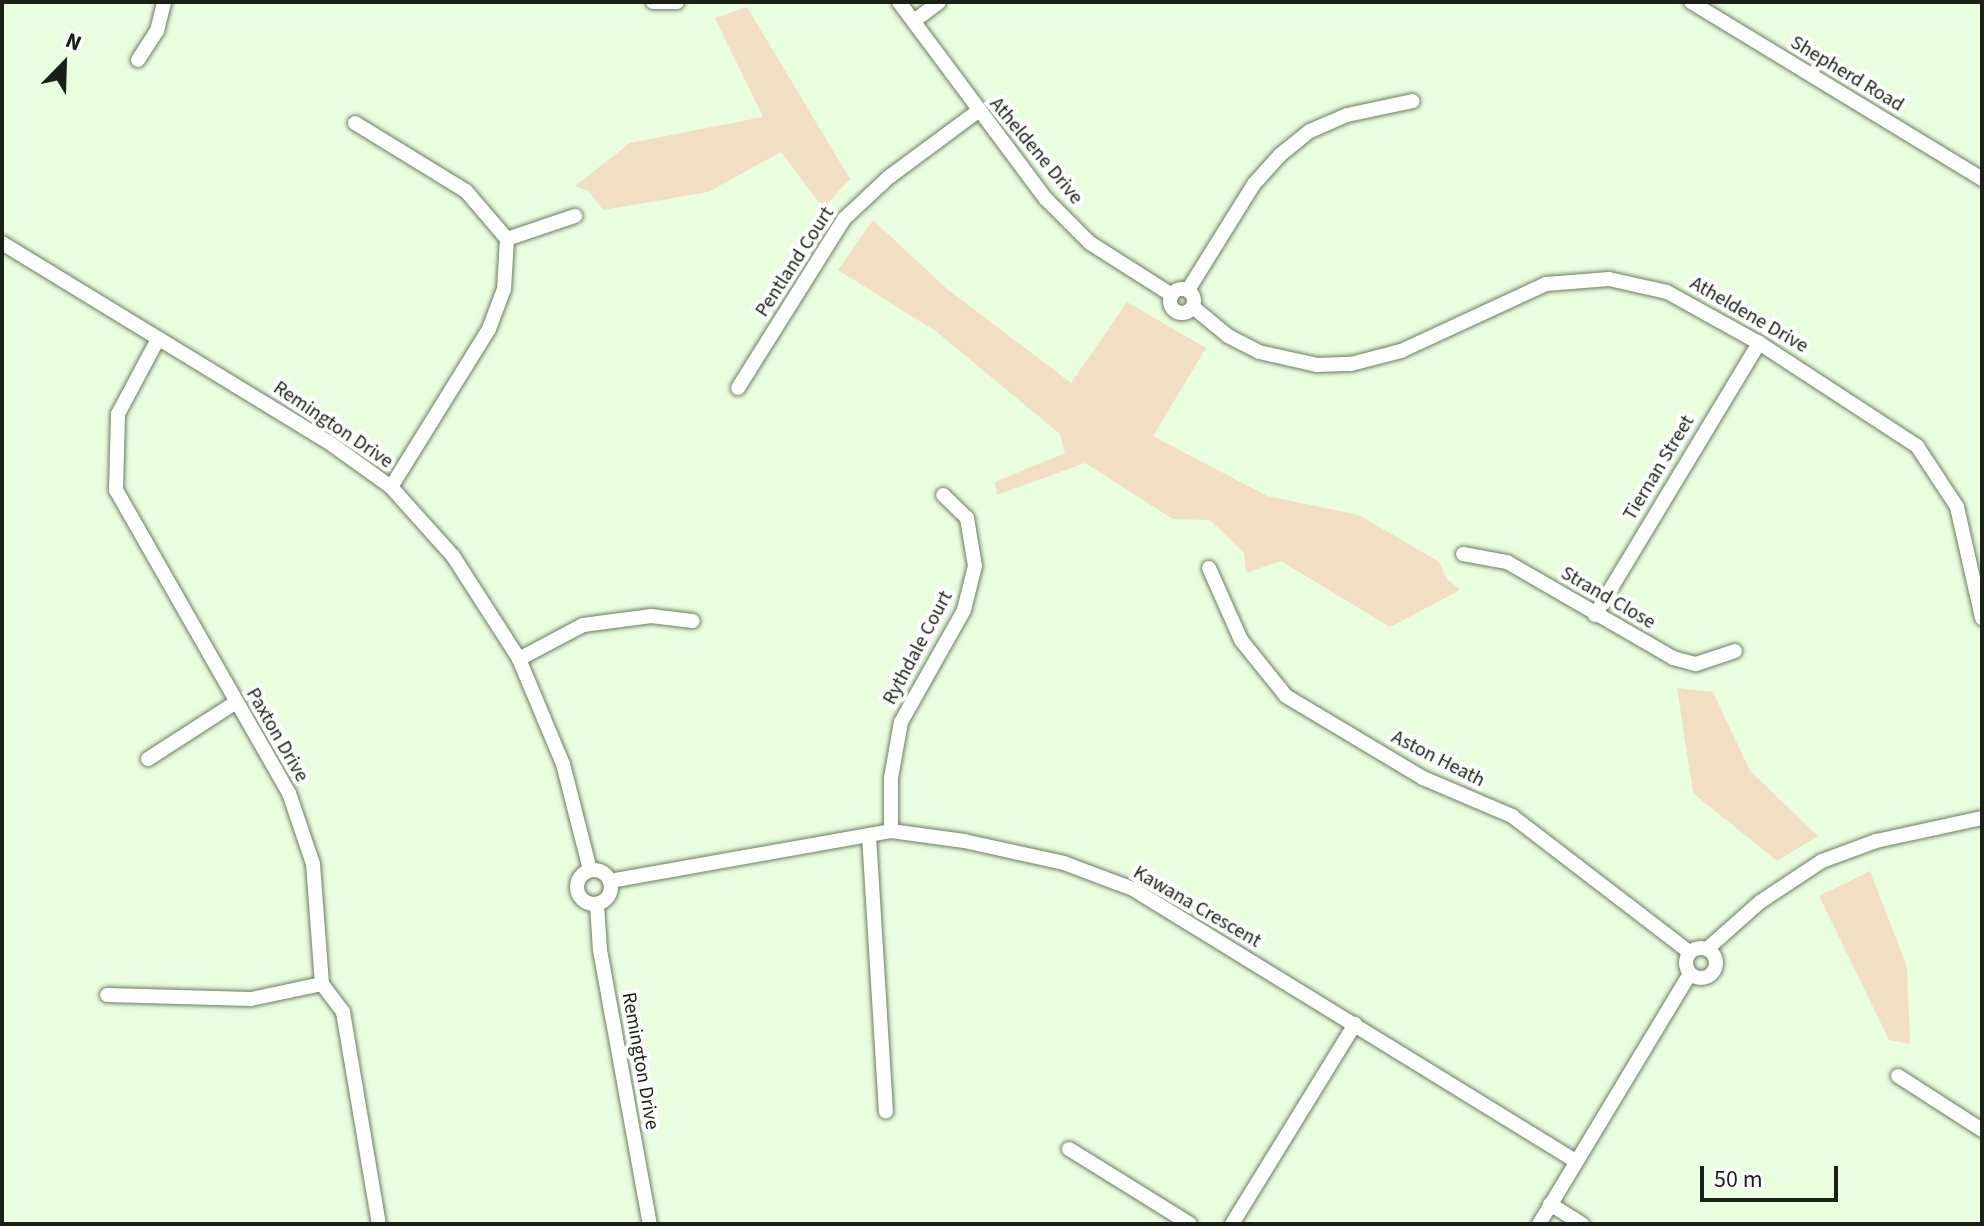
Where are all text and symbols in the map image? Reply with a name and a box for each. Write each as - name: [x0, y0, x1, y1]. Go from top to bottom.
- north arrow: [24, 24, 104, 104]
- text: N: [60, 24, 86, 59]
- street label: Shepherd Road: [1786, 31, 1908, 117]
- street label: Atheldene Drive: [984, 93, 1088, 209]
- street label: Pentland Court: [750, 202, 840, 322]
- street label: Atheldene Drive: [1686, 271, 1812, 359]
- street label: Remington Drive: [269, 376, 397, 474]
- street label: Tiernan Street: [1618, 411, 1700, 525]
- street label: Strand Close: [1556, 561, 1660, 635]
- street label: Rythdale Court: [878, 587, 958, 709]
- street label: Paxton Drive: [240, 684, 314, 786]
- street label: Aston Heath: [1387, 725, 1489, 793]
- street label: Kawana Crescent: [1129, 861, 1265, 953]
- street label: Remington Drive: [616, 990, 664, 1132]
- scale bar: [1704, 1150, 1842, 1200]
- text: 50 m: [1714, 1162, 1763, 1197]

